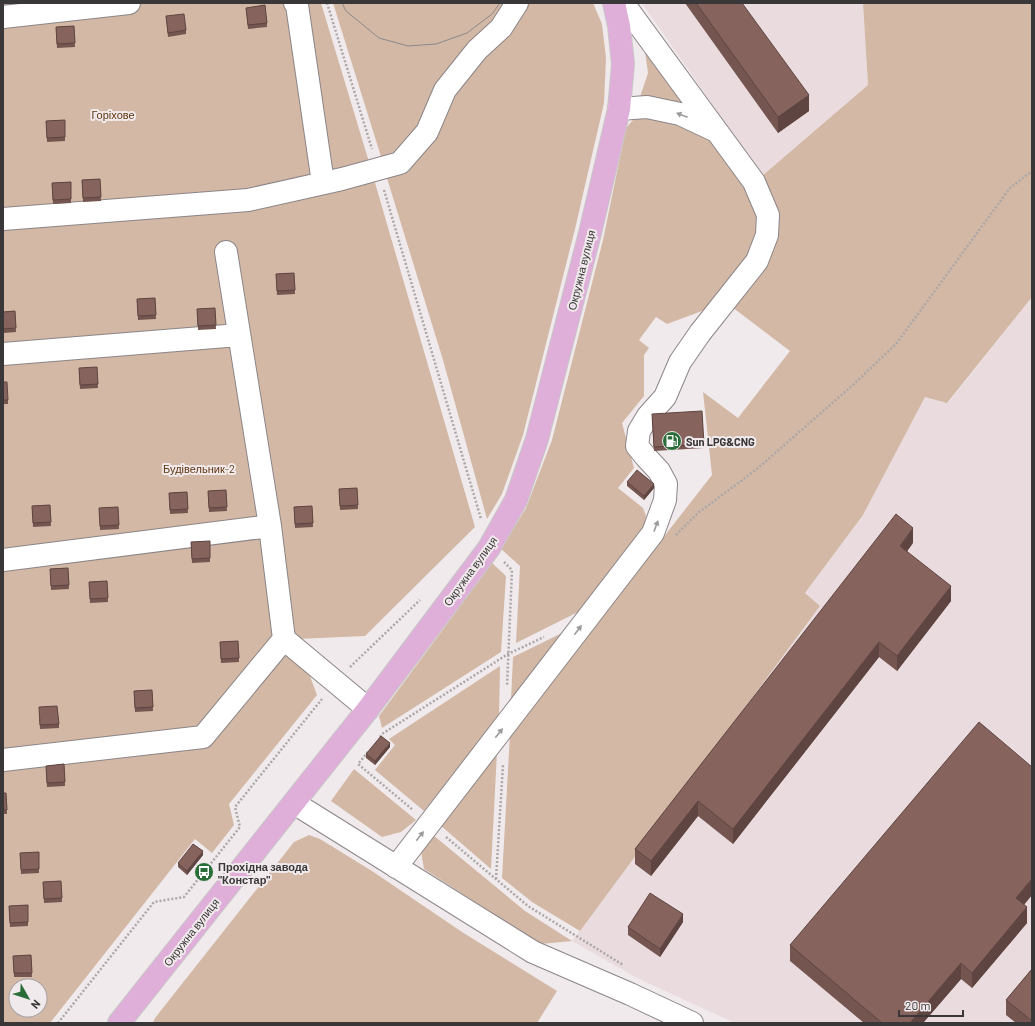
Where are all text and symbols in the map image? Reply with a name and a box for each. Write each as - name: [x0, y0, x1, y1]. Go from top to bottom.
- park label: Горіхове: [91, 108, 135, 121]
- one-way arrow: [675, 112, 687, 118]
- street label: Окружна вулиця: [565, 228, 597, 312]
- fuel station icon: Sun LPG&CNG: [661, 430, 683, 452]
- place label: Sun LPG&CNG: [686, 435, 755, 448]
- park label: Будівельник-2: [163, 462, 235, 475]
- one-way arrow: [653, 519, 659, 531]
- street label: Окружна вулиця: [441, 534, 500, 608]
- one-way arrow: [574, 625, 583, 636]
- one-way arrow: [495, 728, 504, 739]
- one-way arrow: [416, 831, 424, 842]
- place label: Прохідна завода "Констар": [218, 860, 309, 886]
- bus stop icon: Прохідна завода "Констар": [193, 861, 215, 883]
- street label: Окружна вулиця: [161, 895, 222, 968]
- north arrow: [8, 978, 48, 1018]
- scale bar: [899, 992, 963, 1018]
- text: N: [29, 998, 44, 1012]
- text: 20 m: [905, 998, 931, 1012]

